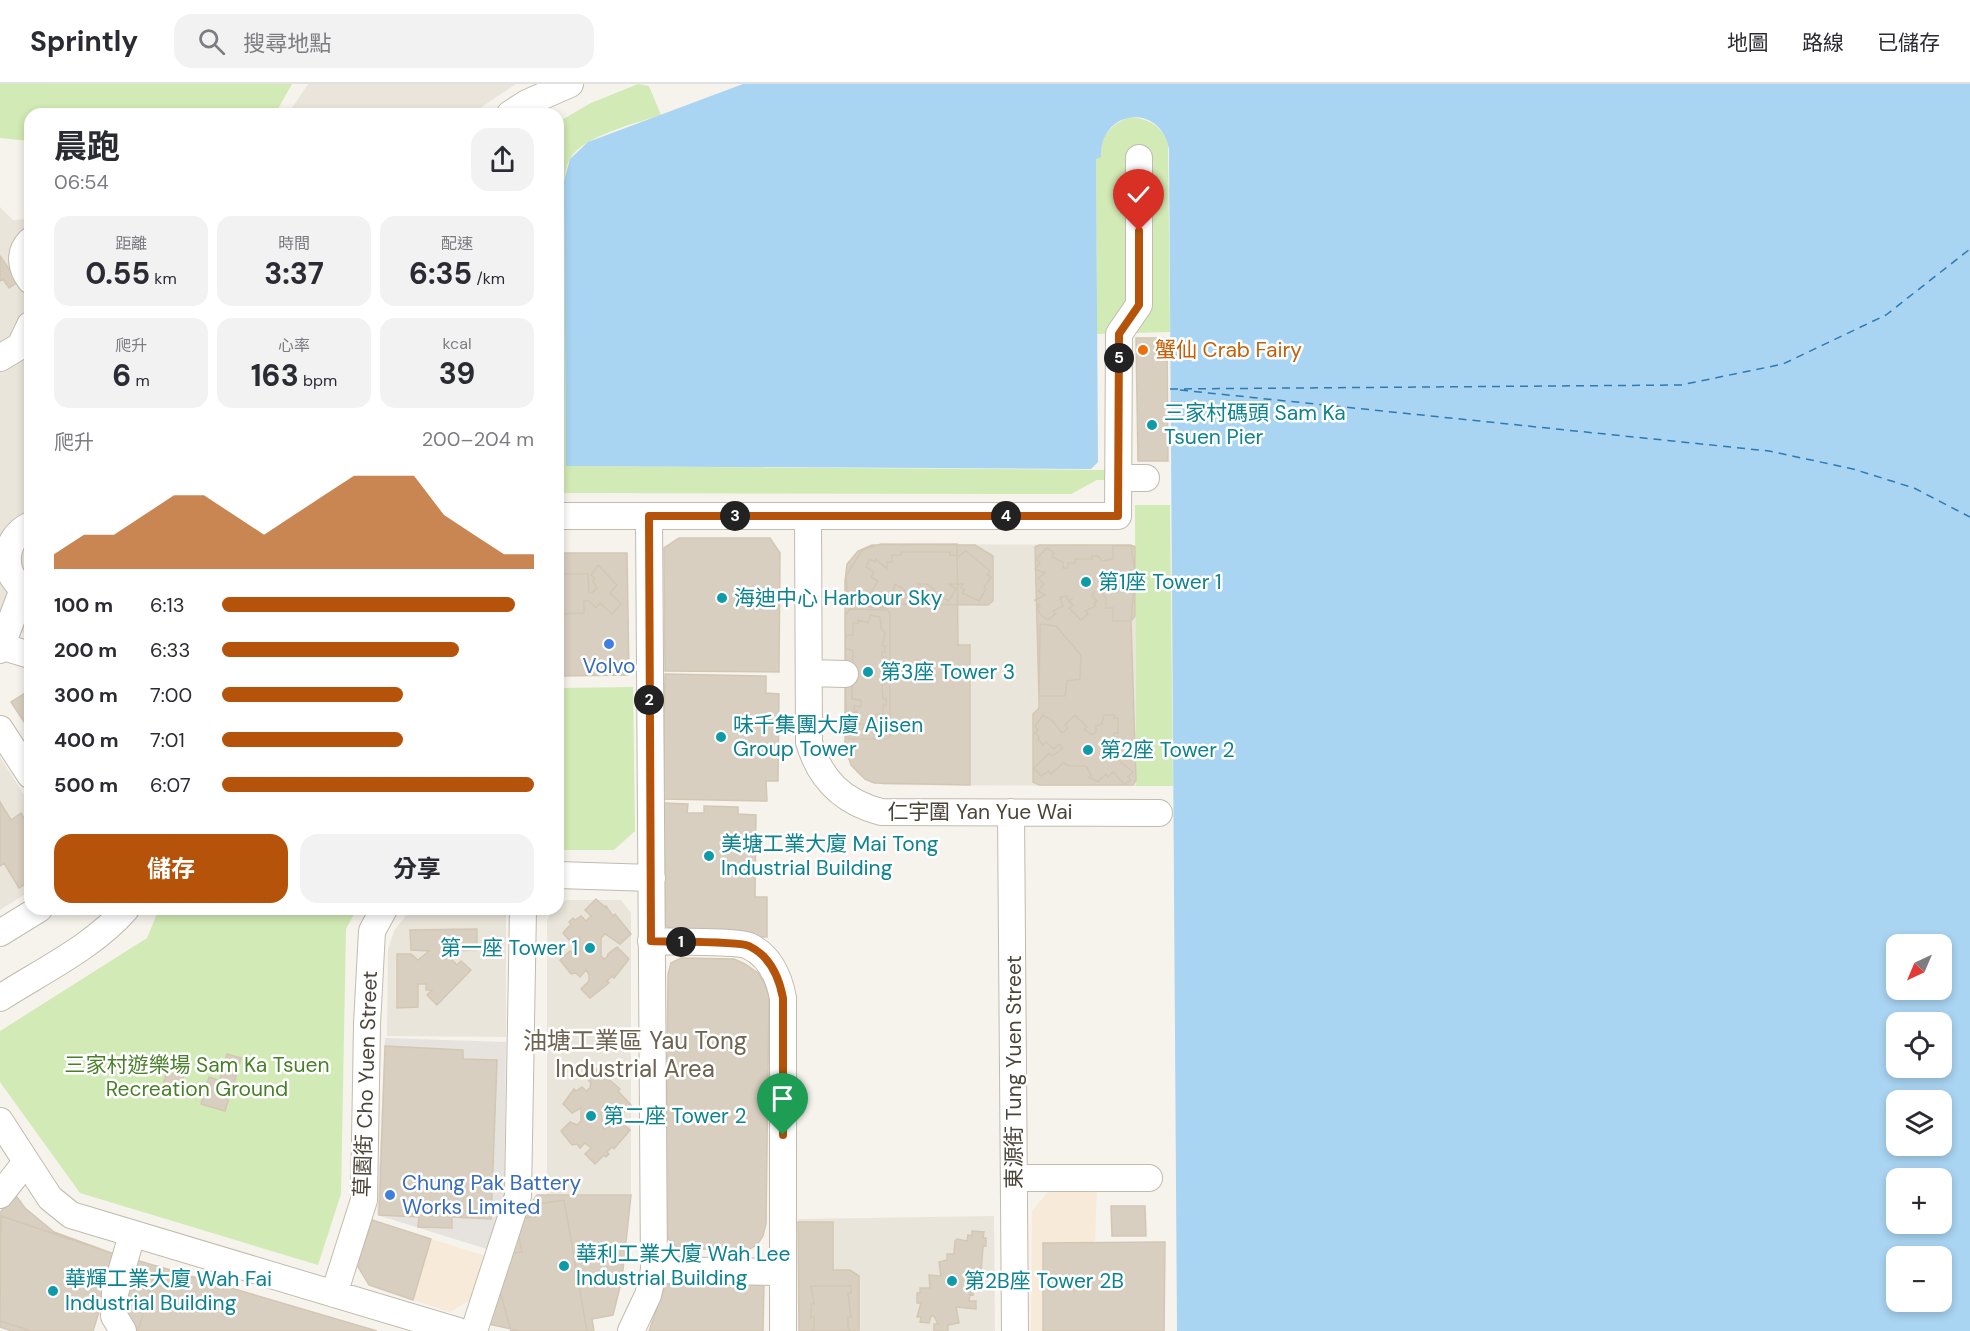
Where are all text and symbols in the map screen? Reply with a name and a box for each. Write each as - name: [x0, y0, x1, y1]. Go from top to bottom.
- search box: [174, 14, 594, 68]
- text: Sprintly: [30, 23, 138, 60]
- icon: search: [195, 25, 228, 58]
- text: 搜尋地點: [243, 29, 331, 58]
- text: 地圖: [1727, 29, 1769, 57]
- text: 路線: [1802, 29, 1844, 57]
- text: 已儲存: [1877, 29, 1940, 57]
- text: 晨跑: [54, 125, 120, 168]
- button: share: [471, 128, 534, 191]
- text: 06:54: [54, 169, 109, 195]
- pin: [1113, 169, 1164, 231]
- icon: check: [1122, 178, 1155, 211]
- text: 距離: [115, 233, 147, 254]
- text: 時間: [278, 233, 310, 254]
- text: 配速: [441, 233, 473, 254]
- text: 0.55: [85, 254, 150, 293]
- text: 3:37: [264, 254, 324, 293]
- text: 6:35: [409, 254, 472, 293]
- text: km: [150, 268, 177, 289]
- text: /km: [472, 268, 505, 289]
- text: kcal: [443, 333, 471, 354]
- text: 爬升: [115, 335, 147, 356]
- text: 心率: [278, 335, 310, 356]
- place label: 蟹仙 Crab Fairy: [1155, 336, 1302, 364]
- pin: 5: [1104, 343, 1134, 373]
- marker: 蟹仙 Crab Fairy: [1136, 343, 1150, 357]
- text: 5: [1114, 347, 1124, 368]
- text: 39: [439, 354, 475, 393]
- text: 6: [112, 356, 131, 395]
- text: 163: [251, 356, 299, 395]
- text: m: [131, 370, 150, 391]
- text: bpm: [299, 370, 337, 391]
- place label: 三家村碼頭 Sam Ka Tsuen Pier: [1164, 399, 1346, 451]
- marker: 三家村碼頭 Sam Ka Tsuen Pier: [1145, 418, 1159, 432]
- text: 200–204 m: [422, 426, 534, 452]
- text: 爬升: [54, 429, 94, 455]
- pin: 3: [720, 501, 750, 531]
- pin: 4: [991, 501, 1021, 531]
- text: 3: [730, 505, 740, 526]
- text: 4: [1001, 505, 1011, 526]
- place label: 第1座 Tower 1: [1098, 568, 1222, 596]
- marker: 第1座 Tower 1: [1079, 575, 1093, 589]
- place label: 海迪中心 Harbour Sky: [734, 584, 943, 612]
- marker: 海迪中心 Harbour Sky: [715, 591, 729, 605]
- text: 100 m: [54, 592, 113, 618]
- text: 6:13: [150, 592, 185, 618]
- text: 200 m: [54, 637, 117, 663]
- text: 6:33: [150, 637, 190, 663]
- marker: Volvo: [602, 637, 616, 651]
- place label: Volvo: [583, 652, 635, 680]
- place label: 第3座 Tower 3: [880, 658, 1015, 686]
- marker: 第3座 Tower 3: [861, 665, 875, 679]
- text: 300 m: [54, 682, 118, 708]
- text: 7:00: [150, 682, 192, 708]
- pin: 2: [634, 685, 664, 715]
- text: 2: [644, 689, 654, 710]
- place label: 味千集團大廈 Ajisen Group Tower: [733, 711, 923, 763]
- text: 400 m: [54, 727, 119, 753]
- text: 7:01: [150, 727, 185, 753]
- marker: 味千集團大廈 Ajisen Group Tower: [714, 730, 728, 744]
- place label: 第2座 Tower 2: [1100, 736, 1235, 764]
- marker: 第2座 Tower 2: [1081, 743, 1095, 757]
- text: 500 m: [54, 772, 118, 798]
- text: 6:07: [150, 772, 191, 798]
- street label: 仁宇圍 Yan Yue Wai: [887, 798, 1073, 826]
- place label: 美塘工業大廈 Mai Tong Industrial Building: [721, 830, 939, 882]
- button: 儲存: [54, 834, 288, 903]
- button: 分享: [300, 834, 534, 903]
- marker: 美塘工業大廈 Mai Tong Industrial Building: [702, 849, 716, 863]
- pin: 1: [666, 927, 696, 957]
- text: 1: [678, 931, 684, 952]
- place label: 第一座 Tower 1: [440, 934, 578, 962]
- north arrow: [1886, 934, 1952, 1000]
- map controls: [1886, 934, 1952, 1312]
- marker: 第一座 Tower 1: [583, 941, 597, 955]
- street label: 東源街 Tung Yuen Street: [1000, 955, 1028, 1189]
- street label: 草園街 Cho Yuen Street: [348, 970, 384, 1198]
- button: locate: [1886, 1012, 1952, 1078]
- district label: 油塘工業區 Yau Tong Industrial Area: [523, 1025, 747, 1084]
- park label: 三家村遊樂場 Sam Ka Tsuen Recreation Ground: [64, 1051, 330, 1103]
- pin: [757, 1073, 808, 1135]
- icon: arrive: [766, 1082, 799, 1115]
- button: layers: [1886, 1090, 1952, 1156]
- place label: 第二座 Tower 2: [603, 1102, 747, 1130]
- marker: 第二座 Tower 2: [584, 1109, 598, 1123]
- button: +: [1886, 1168, 1952, 1234]
- place label: Chung Pak Battery Works Limited: [402, 1169, 581, 1221]
- marker: Chung Pak Battery Works Limited: [383, 1188, 397, 1202]
- place label: 華利工業大廈 Wah Lee Industrial Building: [576, 1240, 791, 1292]
- button: −: [1886, 1246, 1952, 1312]
- marker: 華利工業大廈 Wah Lee Industrial Building: [557, 1259, 571, 1273]
- place label: 華輝工業大廈 Wah Fai Industrial Building: [65, 1265, 272, 1317]
- place label: 第2B座 Tower 2B: [964, 1267, 1124, 1295]
- marker: 第2B座 Tower 2B: [945, 1274, 959, 1288]
- marker: 華輝工業大廈 Wah Fai Industrial Building: [46, 1284, 60, 1298]

